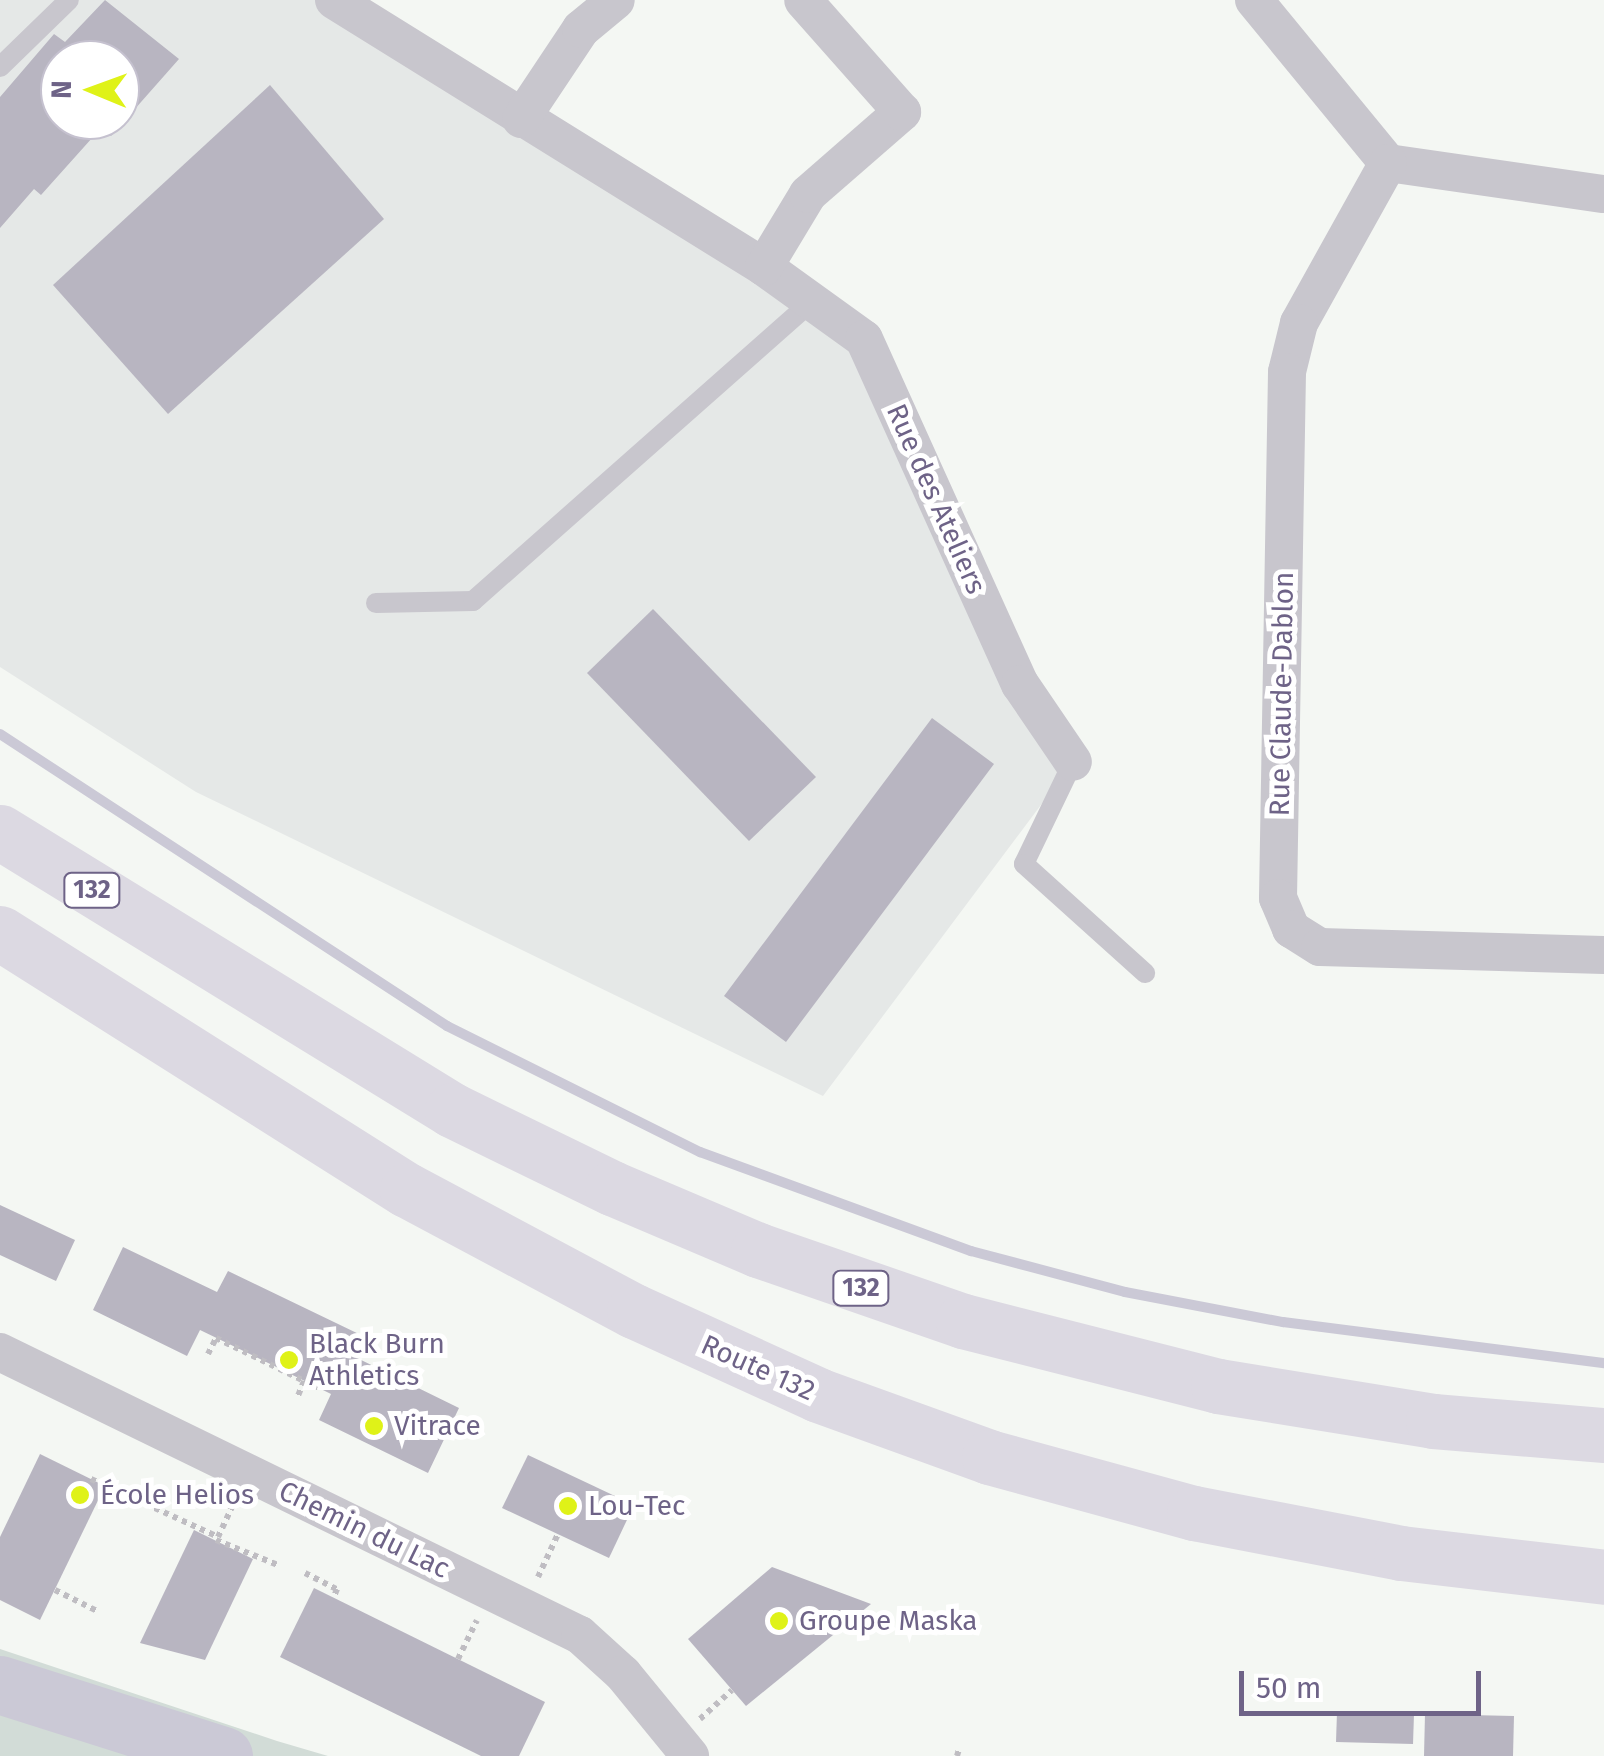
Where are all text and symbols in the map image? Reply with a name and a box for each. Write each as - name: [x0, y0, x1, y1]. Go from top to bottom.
- north arrow: [40, 40, 140, 140]
- text: N: [45, 80, 78, 99]
- street label: Rue des Ateliers: [879, 399, 993, 599]
- street label: Rue Claude-Dablon: [1263, 571, 1301, 817]
- road number: 132: [62, 870, 122, 910]
- road number: 132: [831, 1268, 891, 1308]
- place label: Black Burn Athletics: [309, 1327, 445, 1393]
- street label: Route 132: [696, 1328, 820, 1408]
- marker: Black Burn Athletics: [278, 1349, 300, 1371]
- place label: Vitrace: [394, 1409, 481, 1443]
- marker: Vitrace: [363, 1415, 385, 1437]
- street label: Chemin du Lac: [273, 1474, 455, 1586]
- place label: École Helios: [100, 1478, 254, 1512]
- marker: École Helios: [69, 1484, 91, 1506]
- place label: Lou-Tec: [588, 1489, 685, 1523]
- marker: Lou-Tec: [557, 1495, 579, 1517]
- place label: Groupe Maska: [799, 1604, 978, 1638]
- marker: Groupe Maska: [768, 1610, 790, 1632]
- scale bar: [1244, 1651, 1486, 1713]
- text: 50 m: [1256, 1670, 1321, 1706]

